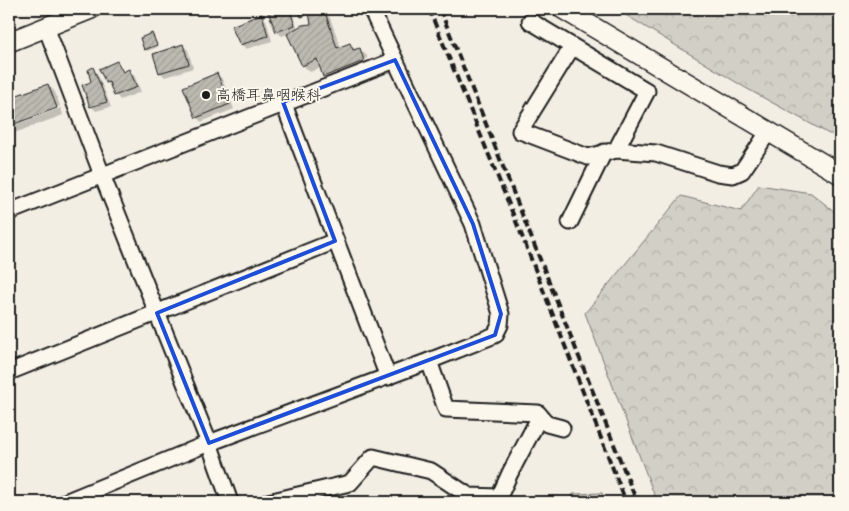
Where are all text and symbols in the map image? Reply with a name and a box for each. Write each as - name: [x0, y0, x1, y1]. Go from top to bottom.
- place label: 高橋耳鼻咽喉科: [216, 82, 321, 108]
- marker: 高橋耳鼻咽喉科: [200, 89, 212, 101]

